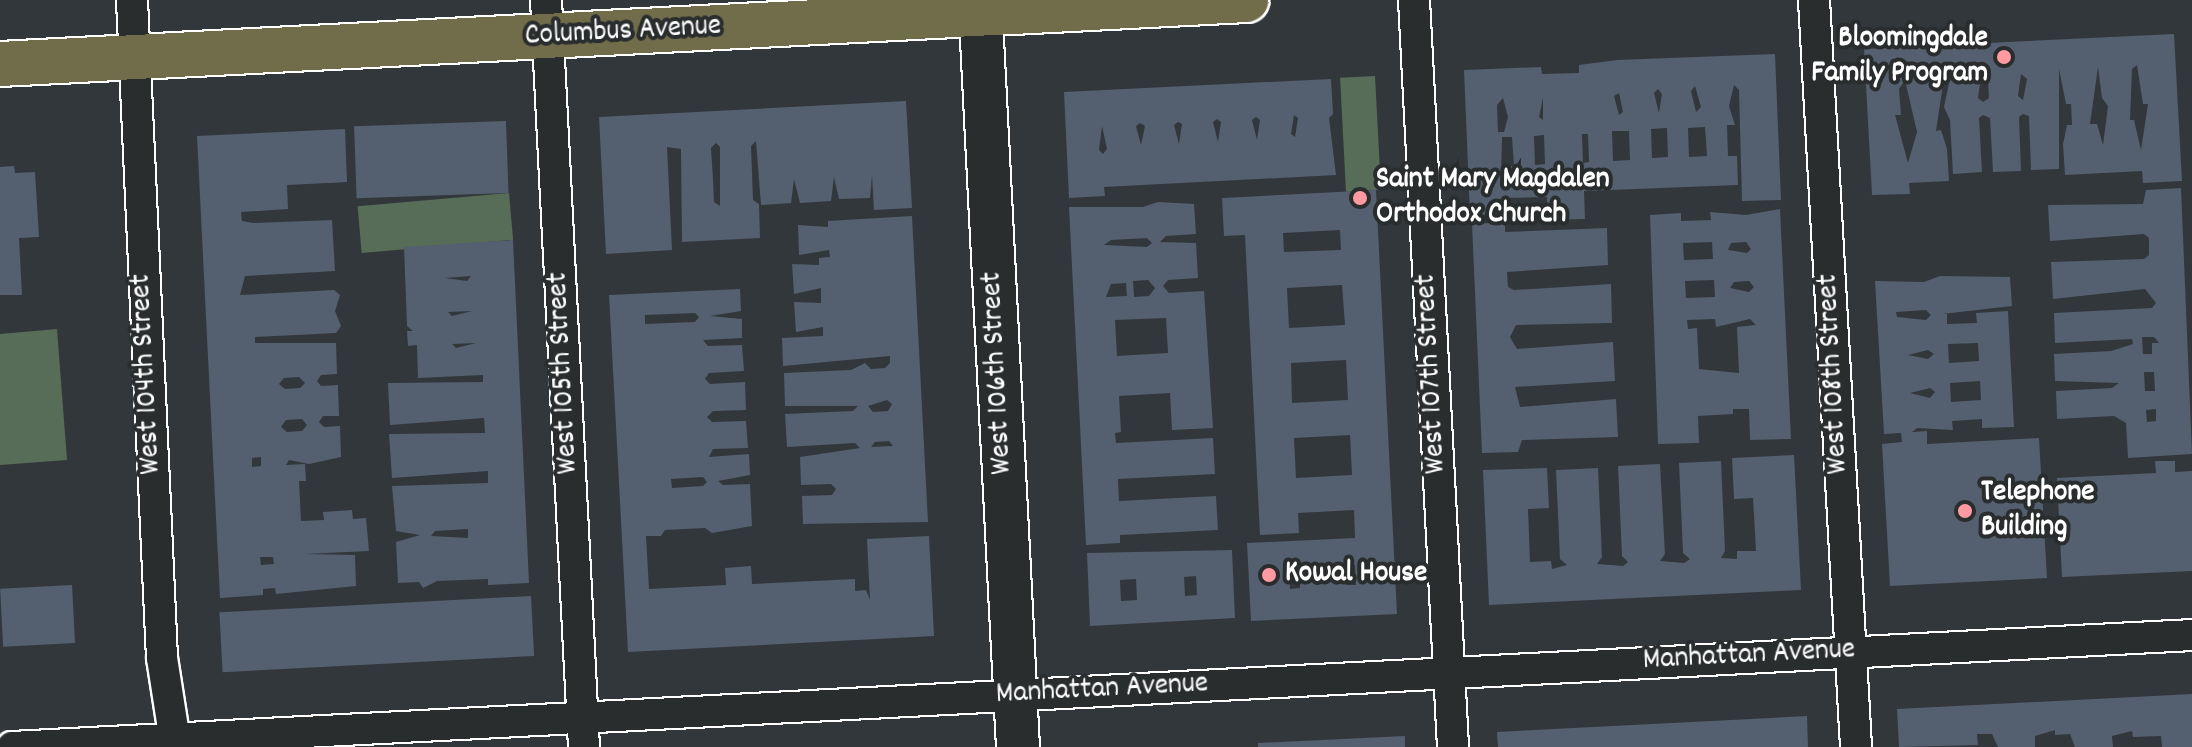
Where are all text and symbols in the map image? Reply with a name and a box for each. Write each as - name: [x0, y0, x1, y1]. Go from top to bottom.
- street label: Columbus Avenue: [524, 10, 722, 56]
- place label: Bloomingdale Family Program: [1811, 22, 1988, 92]
- marker: Bloomingdale Family Program: [1995, 48, 2013, 66]
- place label: Saint Mary Magdalen Orthodox Church: [1376, 163, 1610, 234]
- marker: Saint Mary Magdalen Orthodox Church: [1351, 189, 1369, 207]
- street label: West 105th Street: [542, 271, 588, 475]
- street label: West 106th Street: [976, 271, 1022, 475]
- street label: West 104th Street: [125, 273, 171, 475]
- street label: West 107th Street: [1410, 273, 1456, 475]
- street label: West 108th Street: [1812, 273, 1858, 475]
- place label: Telephone Building: [1981, 476, 2095, 546]
- marker: Telephone Building: [1956, 502, 1974, 520]
- place label: Kowal House: [1285, 557, 1427, 593]
- marker: Kowal House: [1260, 566, 1278, 584]
- street label: Manhattan Avenue: [1642, 633, 1856, 681]
- street label: Manhattan Avenue: [995, 667, 1209, 715]

